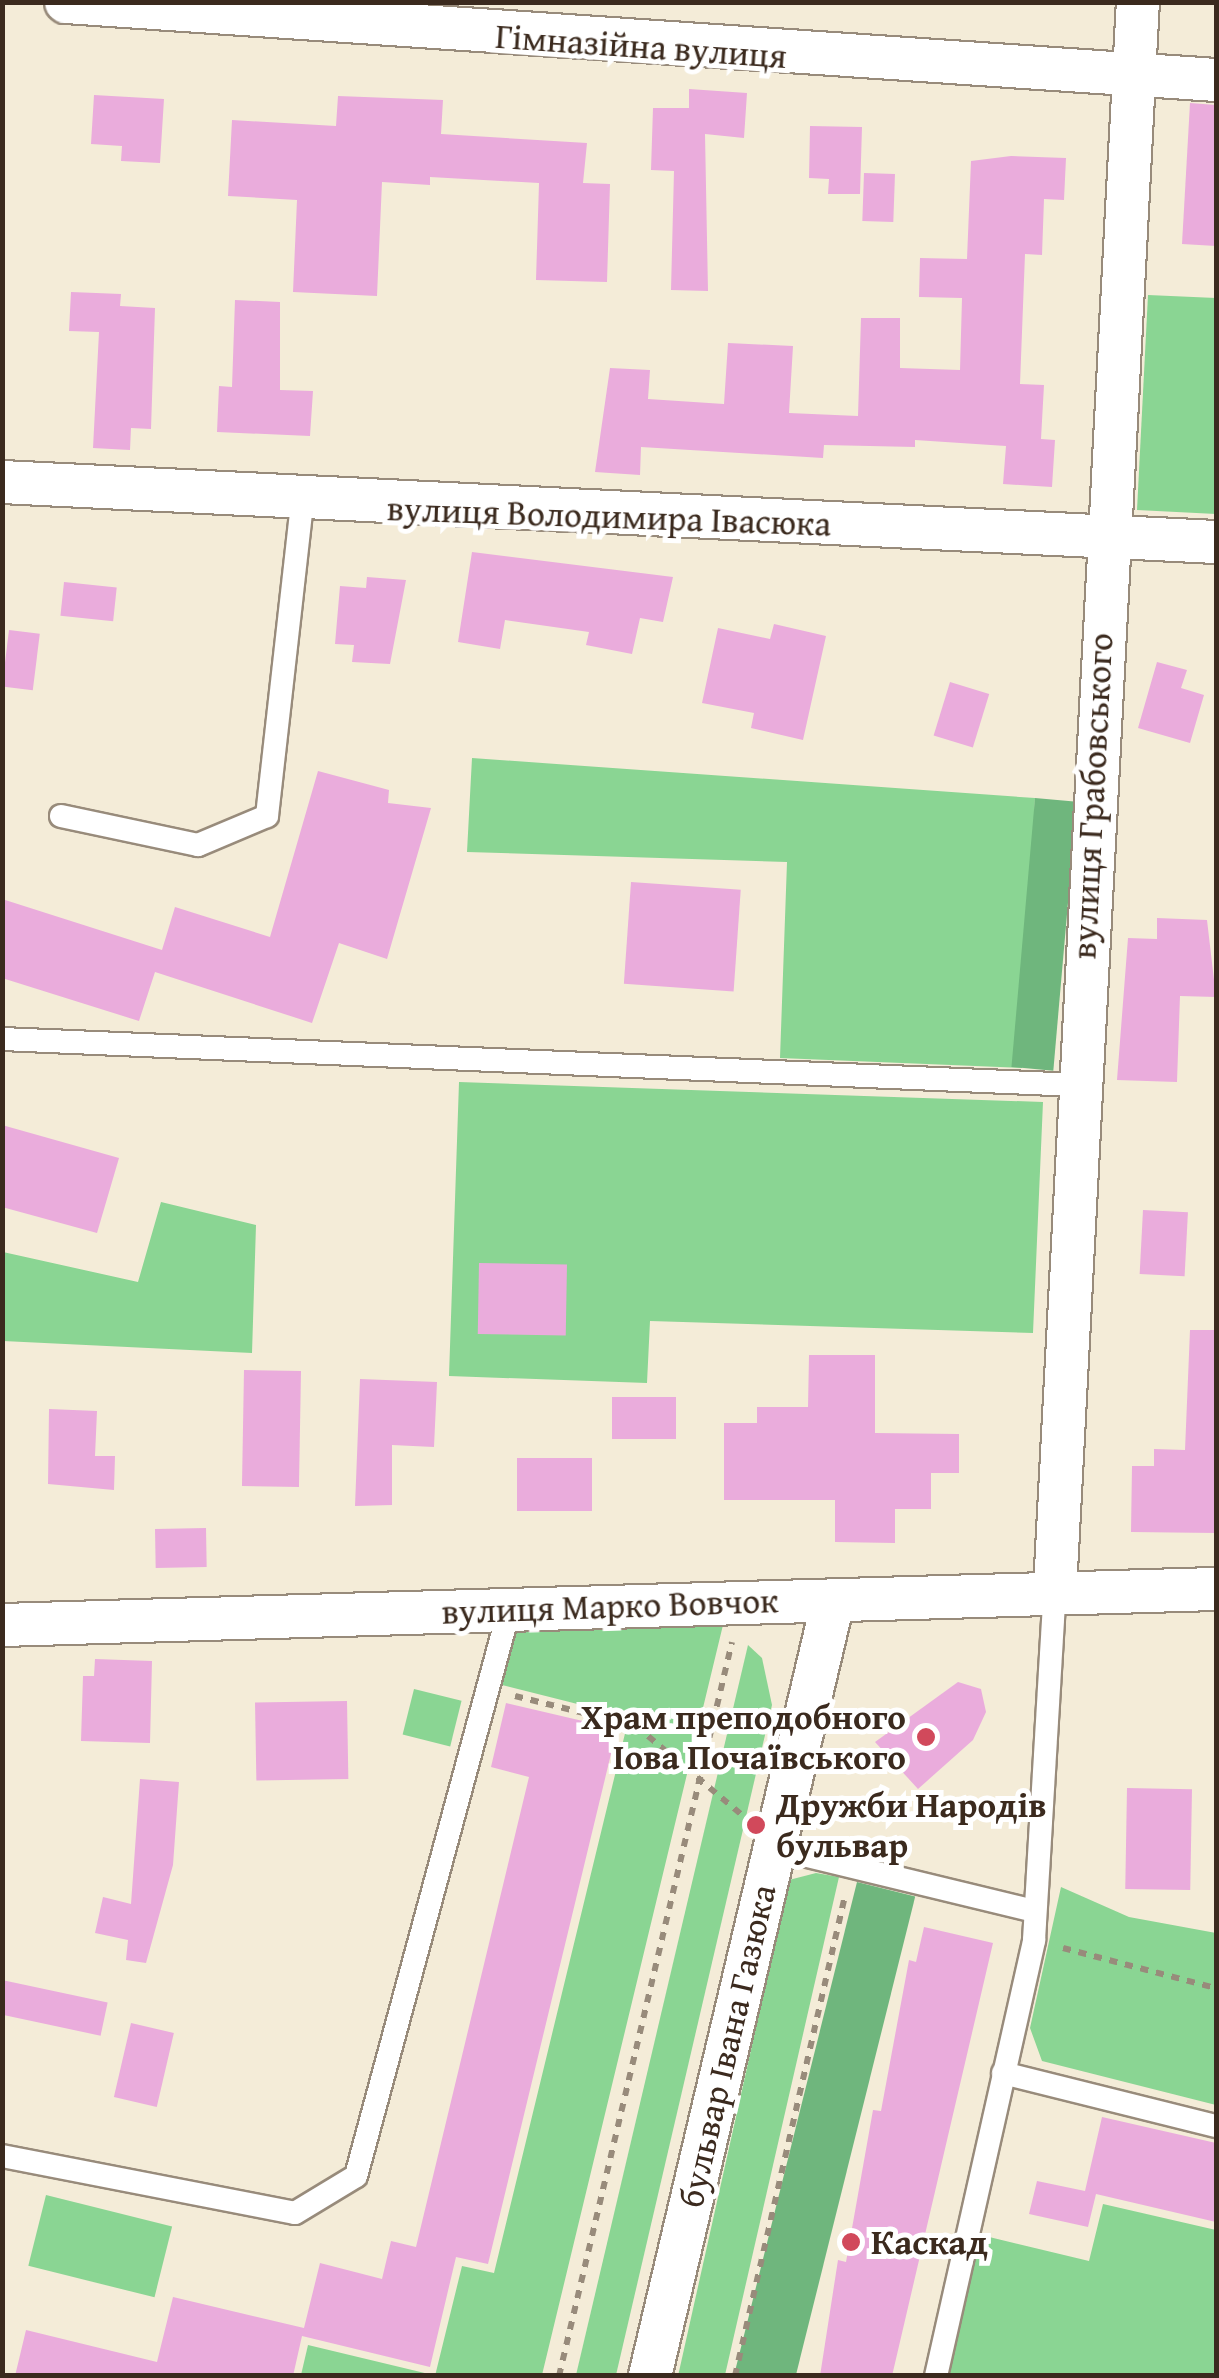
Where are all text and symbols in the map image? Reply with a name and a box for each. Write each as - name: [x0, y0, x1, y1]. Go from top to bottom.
- street label: Гімназійна вулиця: [494, 15, 788, 77]
- street label: вулиця Володимира Івасюка: [386, 487, 832, 545]
- street label: вулиця Грабовського: [1062, 632, 1122, 960]
- street label: вулиця Марко Вовчок: [441, 1579, 779, 1633]
- place label: Храм преподобного Іова Почаївського: [581, 1696, 906, 1778]
- marker: Храм преподобного Іова Почаївського: [915, 1726, 937, 1748]
- place label: Дружби Народів бульвар: [776, 1784, 1047, 1866]
- marker: Дружби Народів бульвар: [745, 1814, 767, 1836]
- street label: бульвар Івана Газюка: [669, 1880, 785, 2212]
- place label: Каскад: [871, 2221, 988, 2263]
- marker: Каскад: [840, 2231, 862, 2253]

